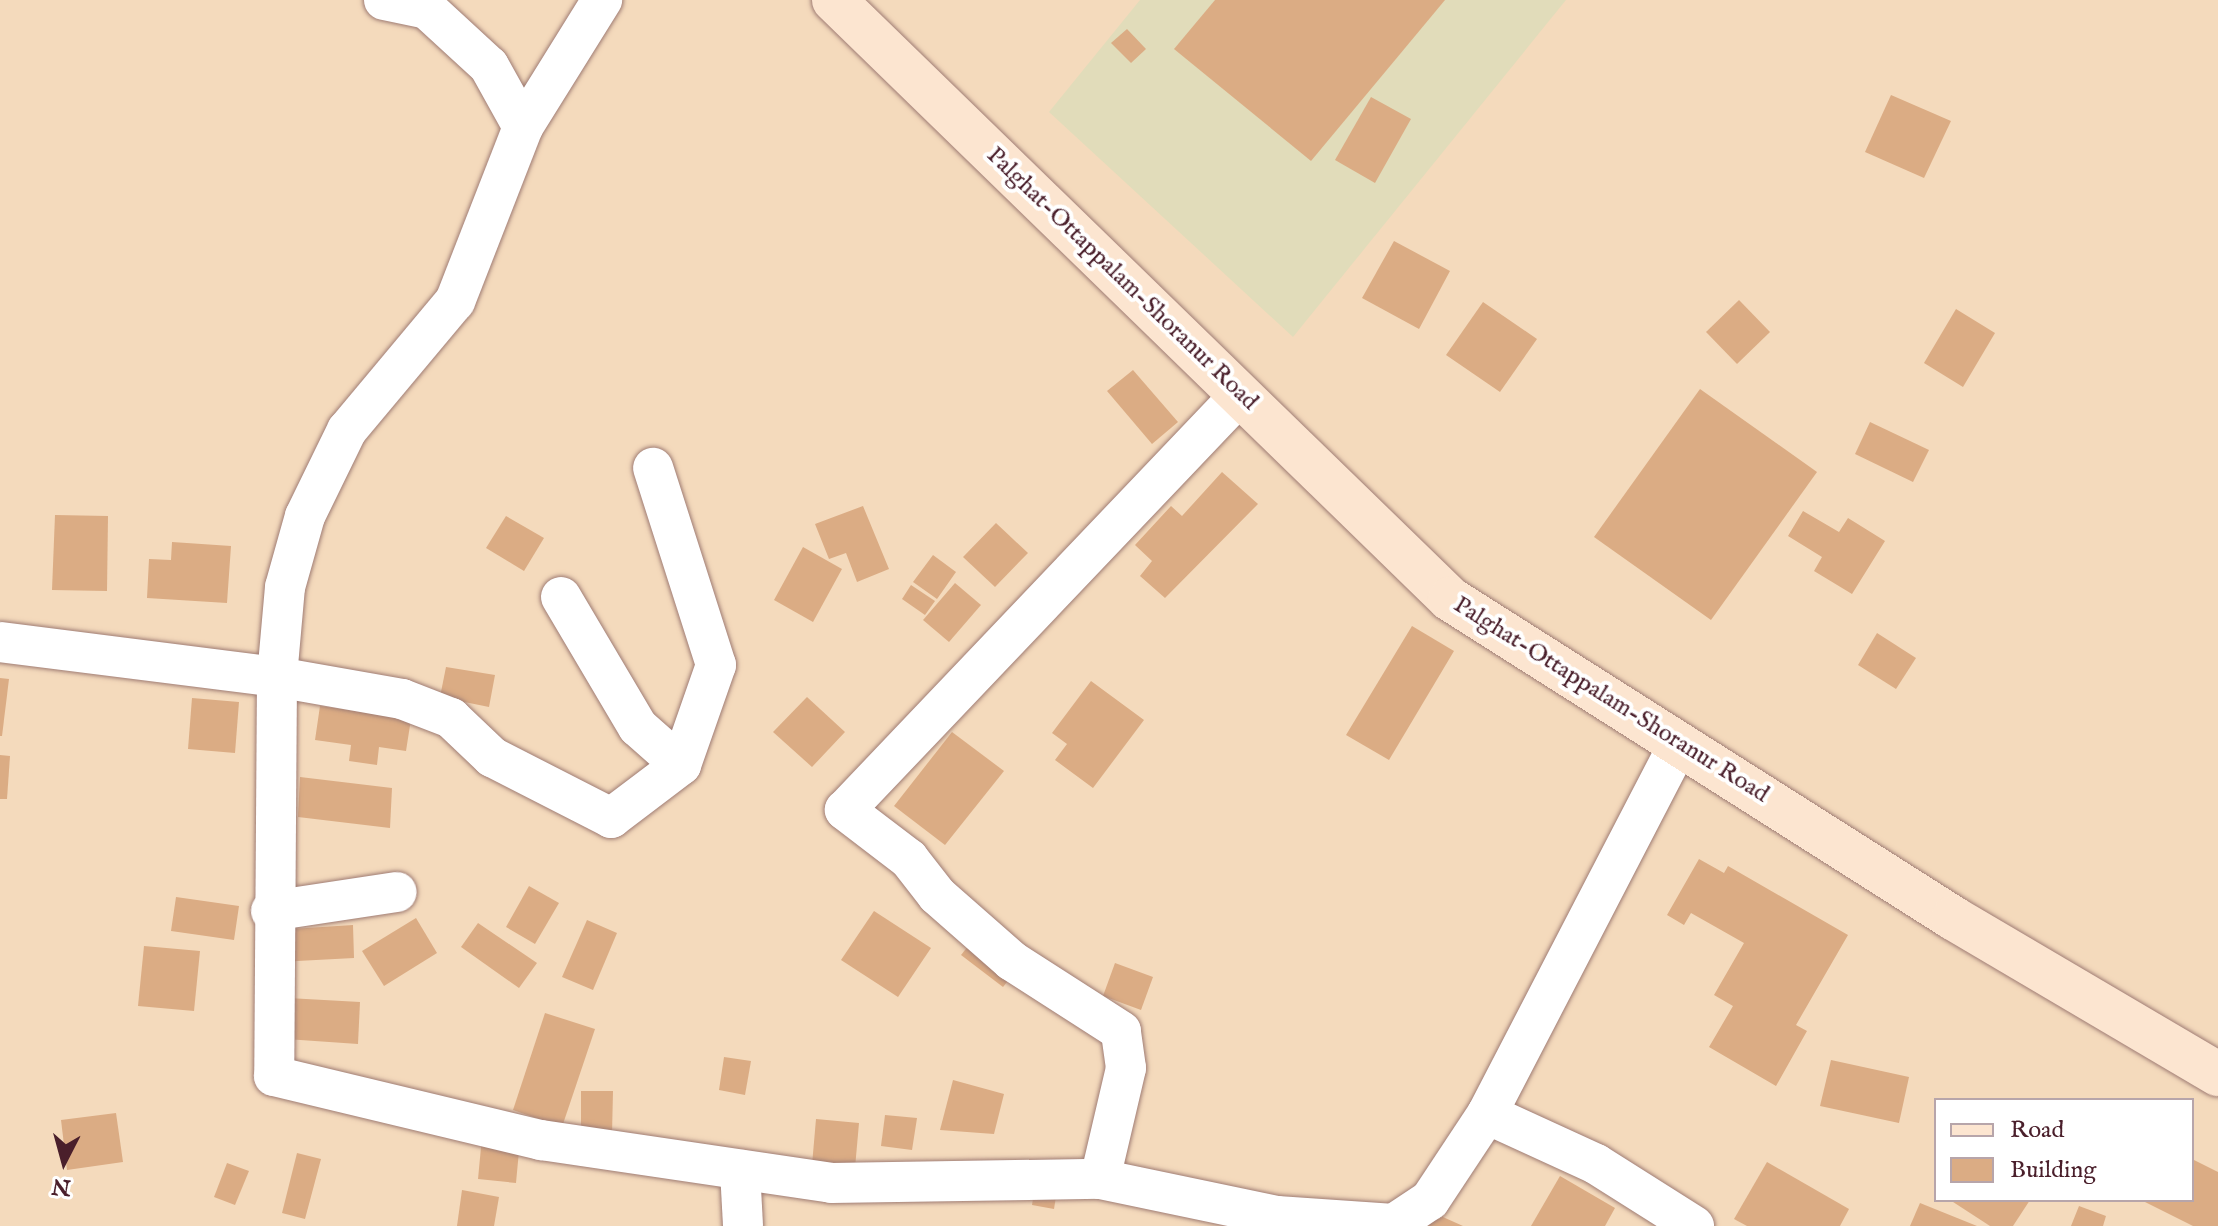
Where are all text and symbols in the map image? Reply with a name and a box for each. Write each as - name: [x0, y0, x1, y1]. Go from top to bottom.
- street label: Palghat-Ottappalam-Shoranur Road: [980, 141, 1264, 417]
- street label: Palghat-Ottappalam-Shoranur Road: [1448, 591, 1774, 809]
- legend: [1934, 1098, 2194, 1202]
- text: Road: [2010, 1115, 2064, 1146]
- north arrow: [24, 1122, 104, 1202]
- text: Building: [2010, 1155, 2096, 1186]
- text: N: [51, 1171, 72, 1201]

